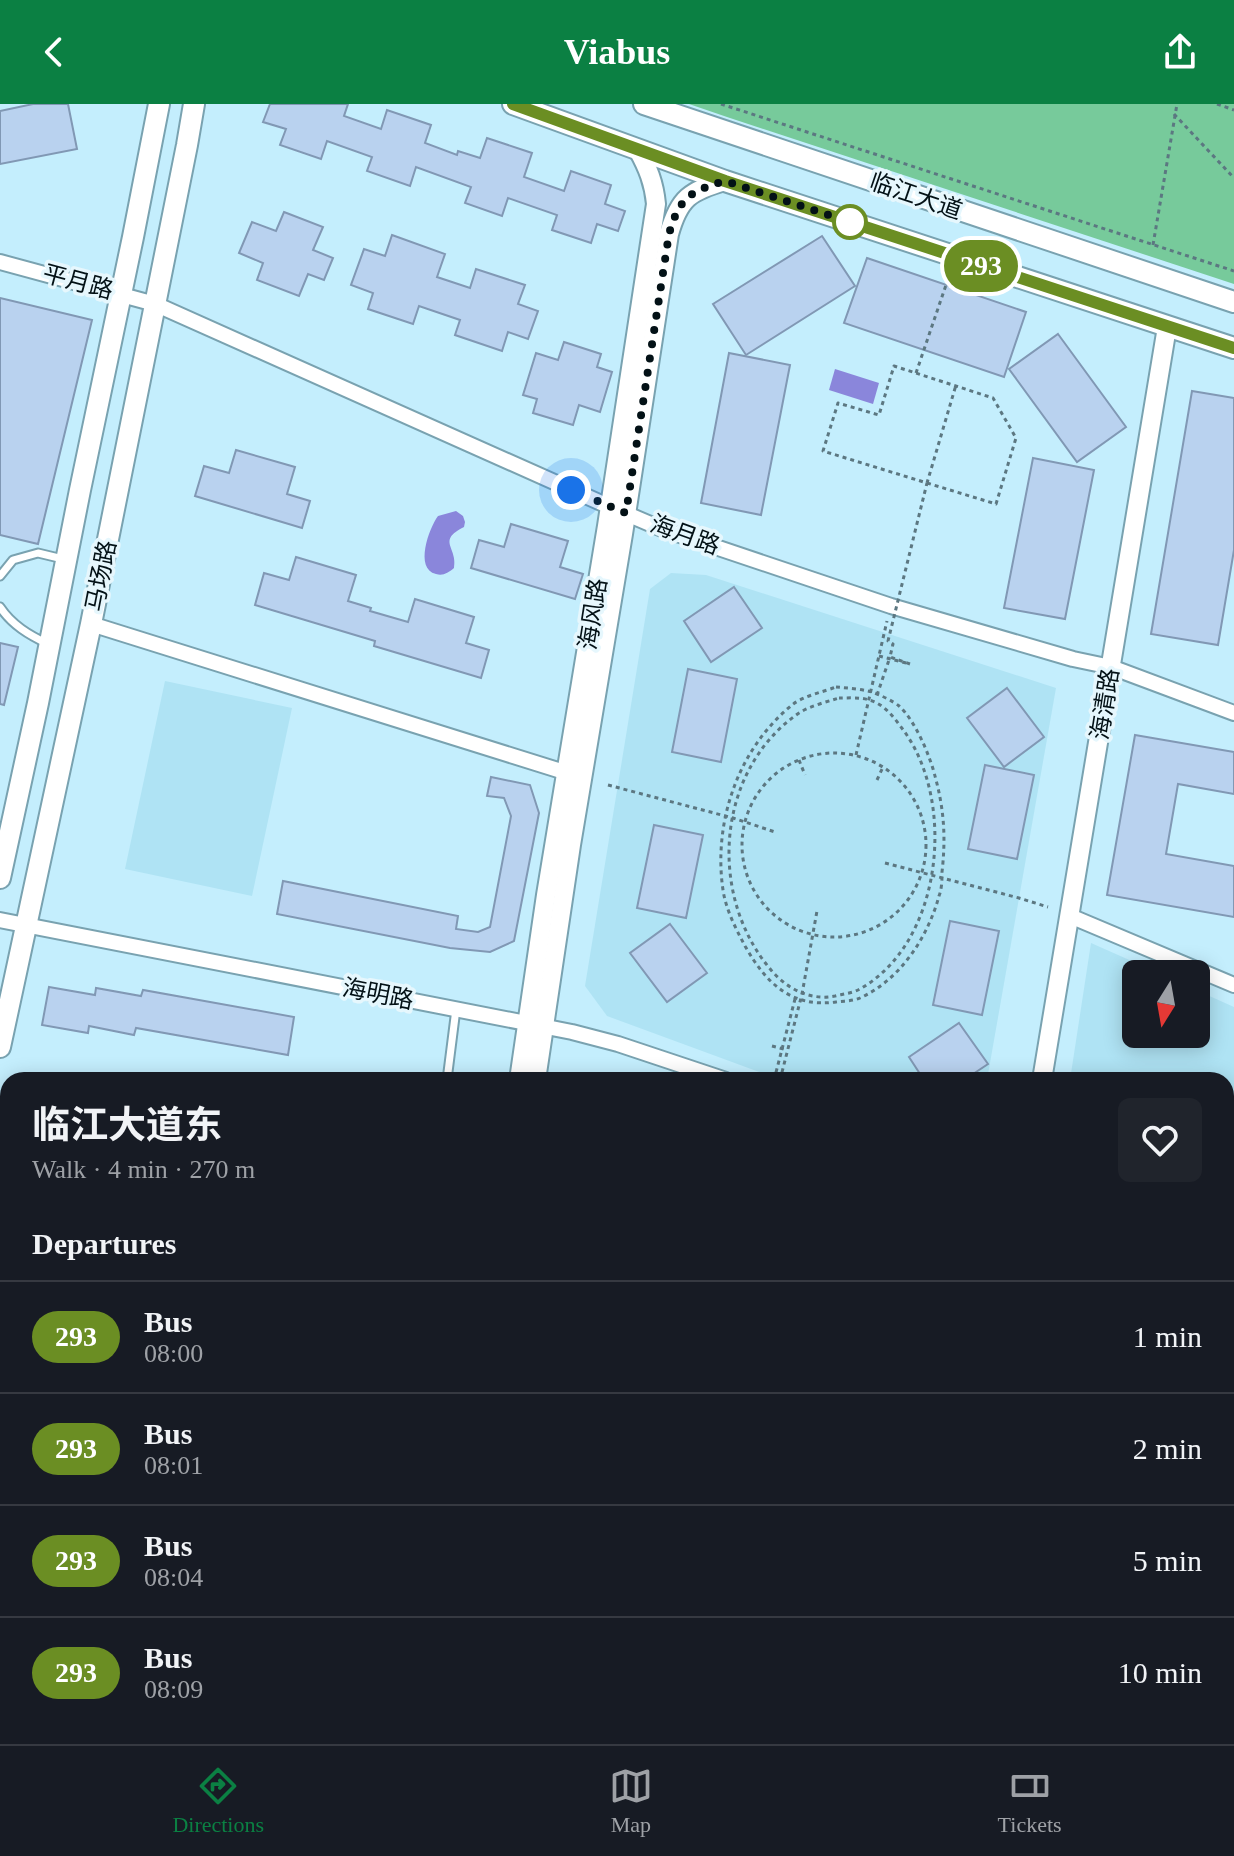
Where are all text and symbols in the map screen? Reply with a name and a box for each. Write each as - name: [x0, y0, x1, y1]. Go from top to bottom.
- icon: back: [32, 30, 76, 74]
- icon: share: [1158, 30, 1202, 74]
- text: Viabus: [564, 32, 670, 72]
- street label: 临江大道: [866, 168, 966, 224]
- unlabelled marker: [833, 205, 867, 239]
- line badge: 293: [935, 240, 1027, 292]
- text: 293: [960, 250, 1002, 281]
- street label: 平月路: [40, 260, 116, 304]
- your location: [551, 470, 591, 510]
- street label: 海月路: [647, 510, 723, 560]
- street label: 马场路: [81, 538, 121, 614]
- street label: 海风路: [575, 576, 611, 652]
- street label: 海清路: [1087, 666, 1123, 742]
- north arrow: [1122, 960, 1210, 1048]
- map controls: [1122, 960, 1210, 1048]
- street label: 海明路: [340, 974, 416, 1014]
- button: heart: [1118, 1098, 1202, 1182]
- text: 临江大道东: [32, 1104, 222, 1146]
- text: Walk · 4 min · 270 m: [32, 1155, 255, 1184]
- text: Departures: [32, 1227, 176, 1260]
- text: Bus: [144, 1305, 192, 1338]
- text: 1 min: [1133, 1320, 1202, 1353]
- text: 293: [55, 1321, 97, 1352]
- text: 08:00: [144, 1339, 203, 1368]
- text: Bus: [144, 1417, 192, 1450]
- text: 2 min: [1133, 1432, 1202, 1465]
- text: 293: [55, 1433, 97, 1464]
- text: 08:01: [144, 1451, 203, 1480]
- text: Bus: [144, 1529, 192, 1562]
- text: 5 min: [1133, 1544, 1202, 1577]
- text: 293: [55, 1545, 97, 1576]
- text: 08:04: [144, 1563, 203, 1592]
- text: Bus: [144, 1641, 192, 1674]
- text: 10 min: [1118, 1656, 1202, 1689]
- text: 293: [55, 1657, 97, 1688]
- text: 08:09: [144, 1675, 203, 1704]
- tab: Directions: [172, 1764, 264, 1838]
- tab: Map: [609, 1764, 653, 1838]
- tab: Tickets: [998, 1764, 1062, 1838]

